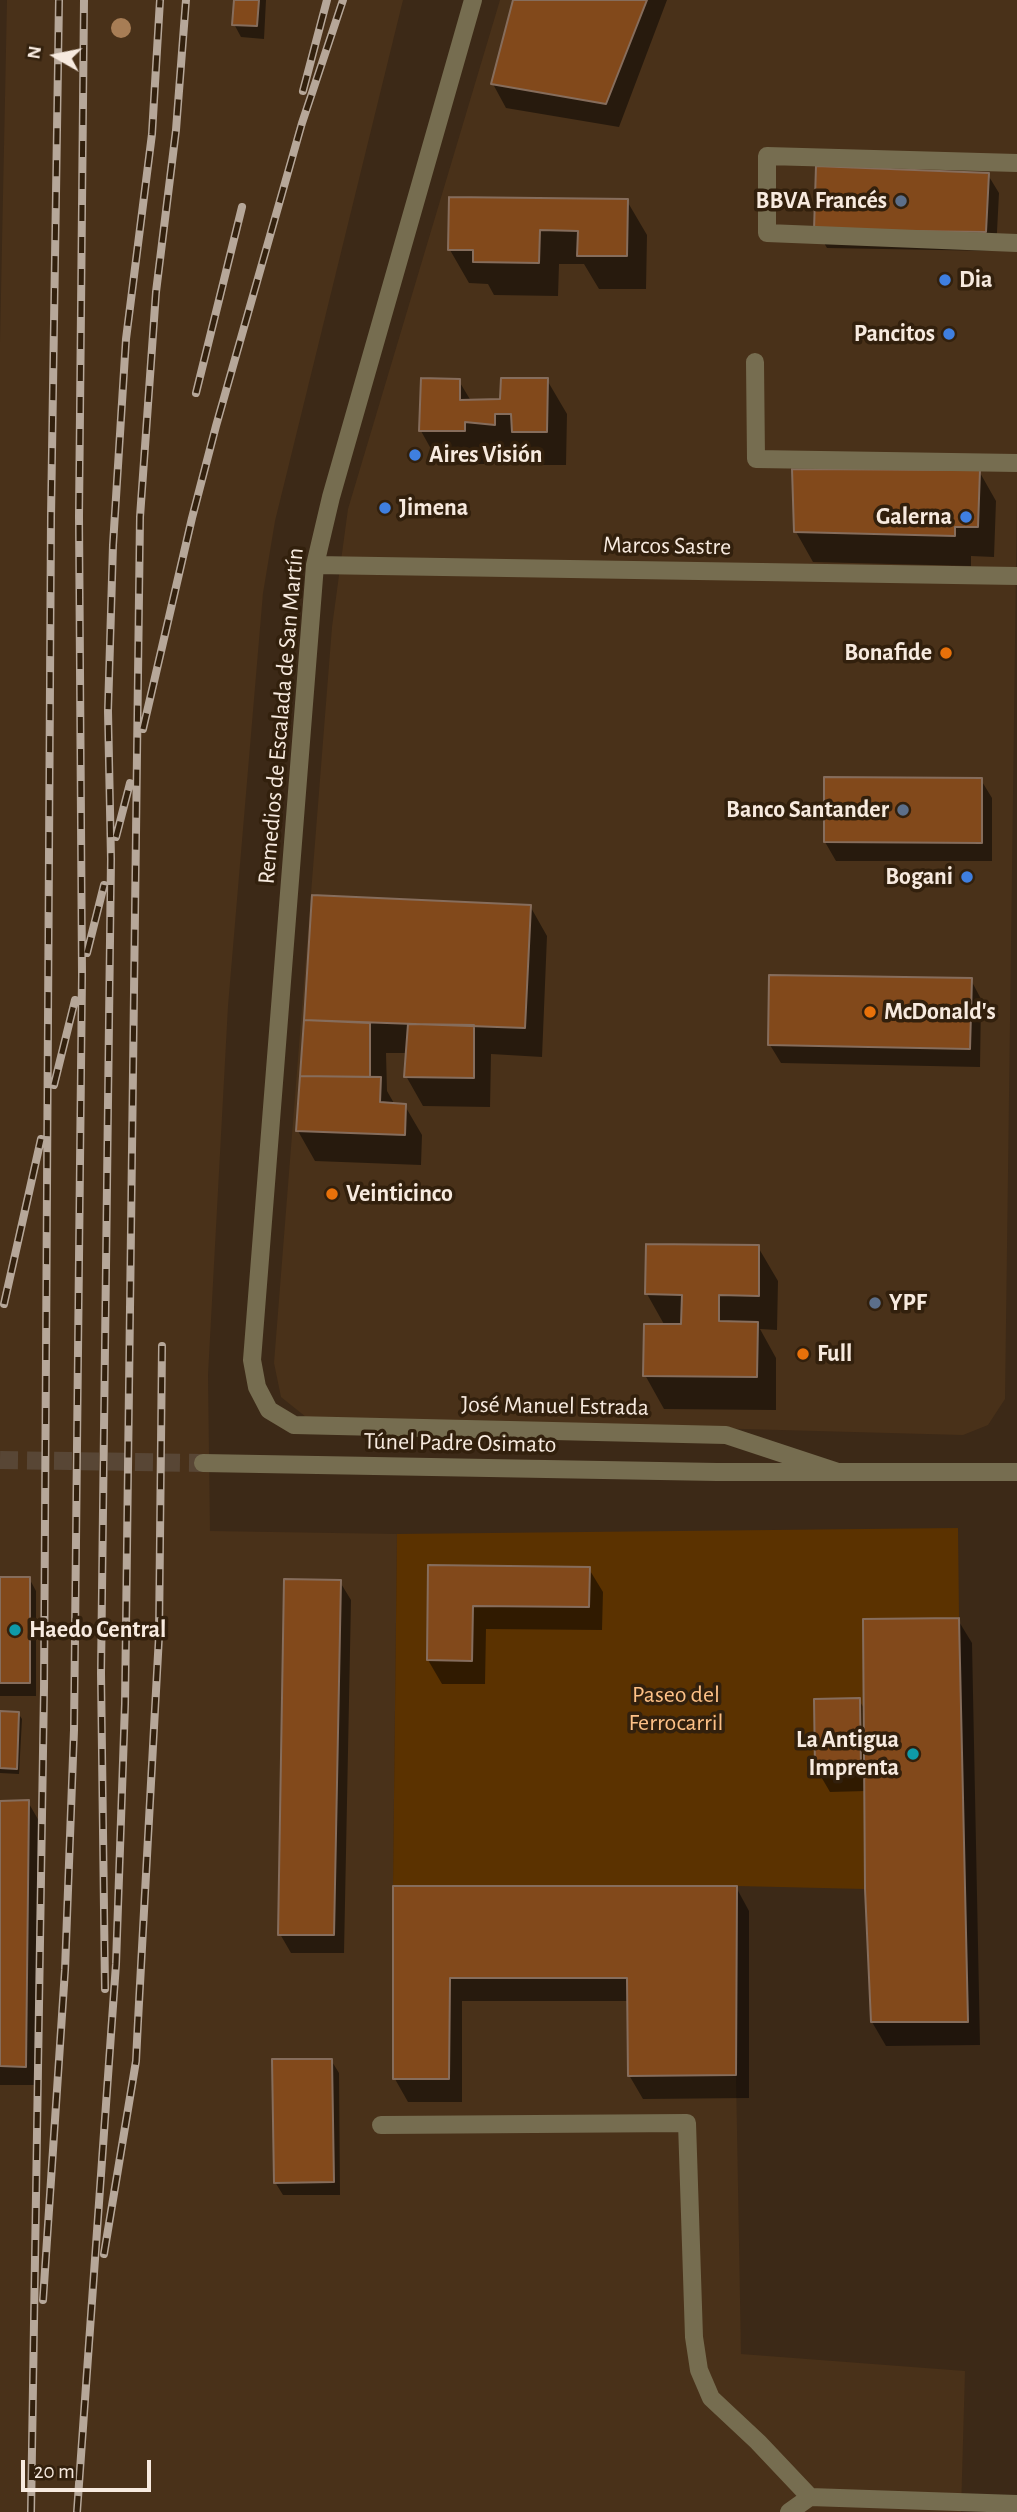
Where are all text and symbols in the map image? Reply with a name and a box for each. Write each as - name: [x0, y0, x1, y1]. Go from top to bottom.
- north arrow: [21, 21, 91, 91]
- text: N: [24, 45, 45, 61]
- place label: BBVA Francés: [756, 187, 887, 215]
- marker: BBVA Francés: [893, 193, 909, 209]
- place label: Dia: [959, 266, 993, 294]
- marker: Dia: [937, 272, 953, 288]
- place label: Pancitos: [854, 320, 935, 348]
- marker: Pancitos: [941, 326, 957, 342]
- place label: Aires Visión: [429, 441, 542, 469]
- marker: Aires Visión: [407, 447, 423, 463]
- place label: Jimena: [399, 494, 468, 522]
- marker: Jimena: [377, 500, 393, 516]
- place label: Galerna: [876, 503, 952, 531]
- marker: Galerna: [958, 509, 974, 525]
- street label: Marcos Sastre: [603, 530, 731, 562]
- street label: Remedios de Escalada de San Martín: [252, 547, 310, 885]
- place label: Bonafide: [844, 639, 932, 667]
- marker: Bonafide: [938, 645, 954, 661]
- place label: Banco Santander: [726, 796, 889, 824]
- marker: Banco Santander: [895, 802, 911, 818]
- place label: Bogani: [885, 863, 953, 891]
- marker: Bogani: [959, 869, 975, 885]
- place label: McDonald's: [884, 998, 996, 1026]
- marker: McDonald's: [862, 1004, 878, 1020]
- place label: Veinticinco: [346, 1180, 453, 1208]
- marker: Veinticinco: [324, 1186, 340, 1202]
- place label: YPF: [889, 1289, 927, 1317]
- marker: YPF: [867, 1295, 883, 1311]
- place label: Full: [817, 1340, 852, 1368]
- marker: Full: [795, 1346, 811, 1362]
- street label: José Manuel Estrada: [461, 1390, 649, 1422]
- street label: Túnel Padre Osimato: [363, 1427, 557, 1459]
- place label: Haedo Central: [29, 1616, 166, 1644]
- marker: Haedo Central: [7, 1622, 23, 1638]
- park label: Paseo del Ferrocarril: [629, 1681, 723, 1737]
- place label: La Antigua Imprenta: [796, 1726, 899, 1782]
- marker: La Antigua Imprenta: [905, 1746, 921, 1762]
- scale bar: [24, 2446, 154, 2490]
- text: 20 m: [34, 2461, 75, 2482]

